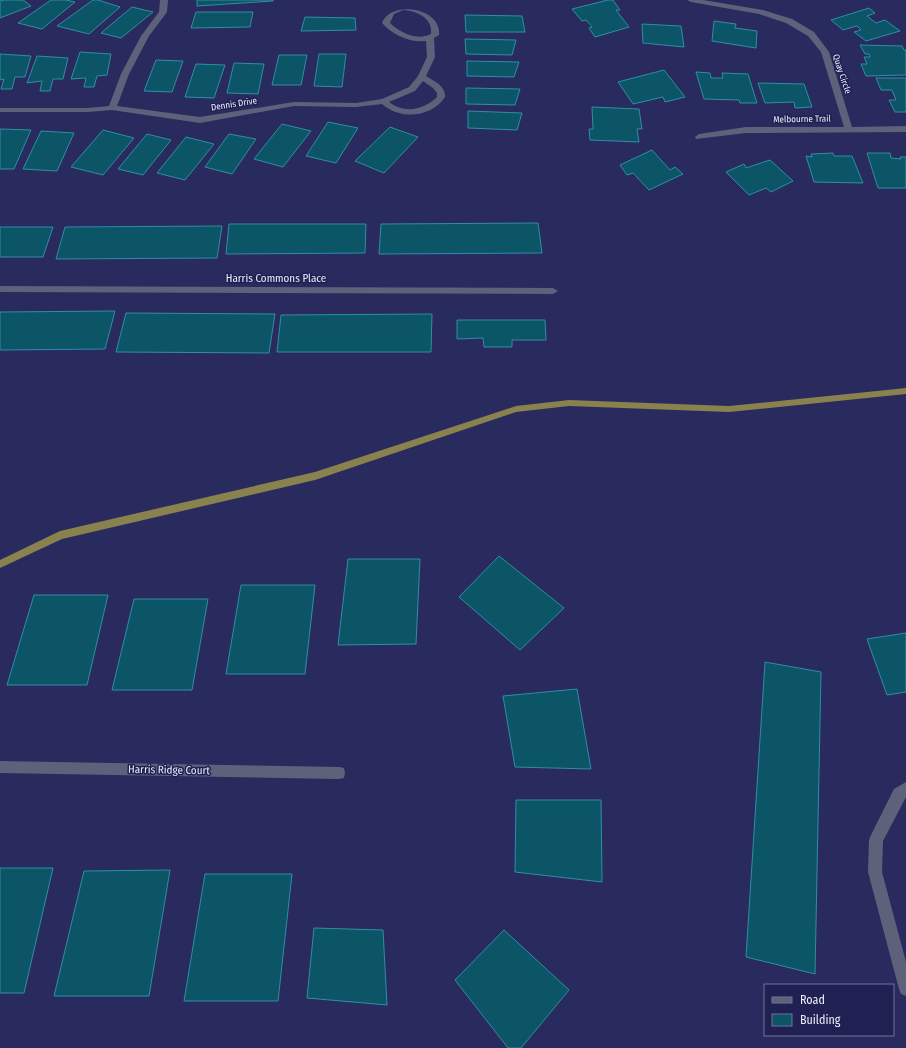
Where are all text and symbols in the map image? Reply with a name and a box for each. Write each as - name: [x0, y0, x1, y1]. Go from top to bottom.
- street label: Quay Circle: [831, 53, 853, 96]
- street label: Dennis Drive: [210, 95, 258, 113]
- street label: Melbourne Trail: [773, 113, 832, 125]
- street label: Harris Commons Place: [226, 272, 326, 285]
- street label: Harris Ridge Court: [128, 763, 210, 777]
- legend: [764, 984, 894, 1036]
- text: Road: [800, 993, 825, 1007]
- text: Building: [800, 1013, 841, 1027]

